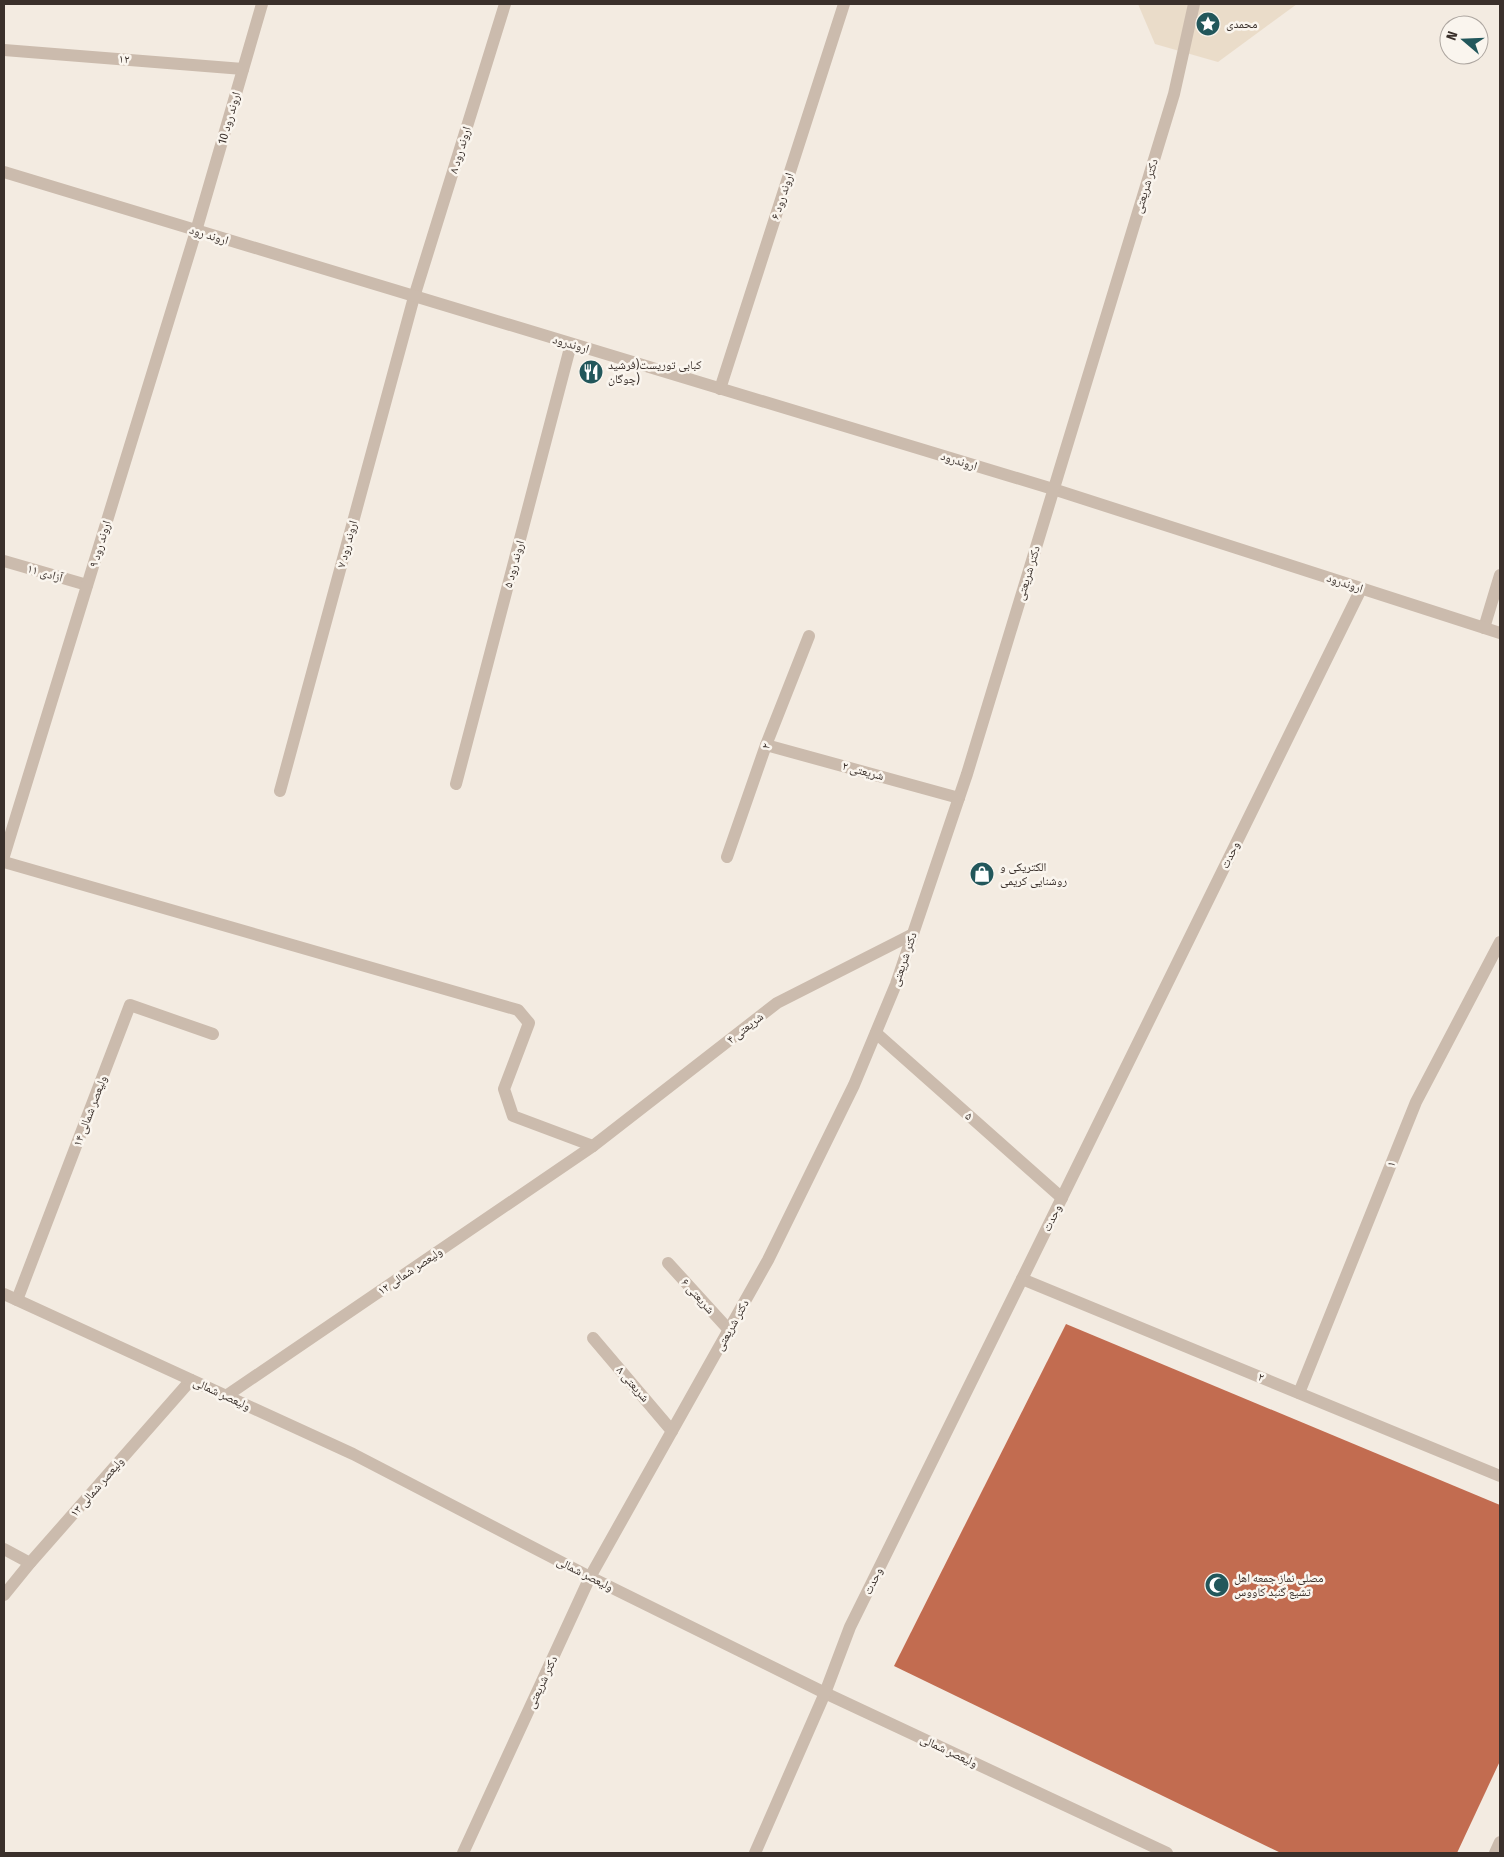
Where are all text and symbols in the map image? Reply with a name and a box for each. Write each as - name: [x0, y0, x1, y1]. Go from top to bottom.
- place icon: محمدی: [1195, 11, 1221, 37]
- north arrow: [1439, 15, 1489, 65]
- place label: محمدی: [1226, 17, 1258, 31]
- text: N: [1443, 29, 1462, 43]
- street label: ۱۲: [118, 52, 130, 66]
- street label: اروند رود 10: [215, 90, 243, 146]
- street label: اروند رود ۸: [446, 125, 474, 175]
- street label: دکتر شریعتی: [1131, 157, 1161, 215]
- street label: اروند رود ۶: [768, 171, 796, 221]
- street label: اروند رود: [188, 222, 230, 248]
- street label: اروندرود: [551, 332, 591, 356]
- place label: کبابی توریست(فرشید چوگان): [608, 358, 701, 386]
- restaurant icon: کبابی توریست(فرشید چوگان): [578, 359, 604, 385]
- street label: اروندرود: [939, 449, 979, 473]
- street label: اروند رود ۹: [86, 519, 114, 569]
- street label: اروند رود ۷: [334, 519, 360, 569]
- street label: اروند رود ۵: [501, 539, 527, 589]
- street label: دکتر شریعتی: [1013, 544, 1043, 602]
- street label: آزادی ۱۱: [26, 561, 65, 585]
- street label: اروندرود: [1325, 571, 1365, 595]
- street label: ۲: [759, 741, 773, 751]
- street label: شریعتی ۲: [841, 759, 885, 783]
- street label: وحدت: [1218, 839, 1242, 871]
- place label: الکتریکی و روشنایی کریمی: [1000, 860, 1067, 888]
- shop icon: الکتریکی و روشنایی کریمی: [969, 861, 995, 887]
- street label: دکتر شریعتی: [888, 930, 920, 988]
- street label: شریعتی ۴: [724, 1009, 766, 1047]
- street label: ولیعصر شمالی ۱۴: [70, 1074, 110, 1148]
- street label: ۵: [962, 1109, 976, 1123]
- street label: ۱: [1384, 1159, 1398, 1169]
- street label: وحدت: [1040, 1202, 1064, 1234]
- street label: ولیعصر شمالی ۱۲: [375, 1244, 445, 1298]
- street label: شریعتی ۶: [678, 1275, 718, 1317]
- street label: دکتر شریعتی: [712, 1297, 752, 1353]
- street label: شریعتی ۸: [614, 1363, 652, 1405]
- street label: ۲: [1256, 1370, 1266, 1384]
- street label: ولیعصر شمالی: [191, 1375, 253, 1413]
- street label: ولیعصر شمالی ۱۳: [67, 1454, 127, 1520]
- street label: ولیعصر شمالی: [554, 1554, 615, 1594]
- street label: وحدت: [861, 1565, 885, 1597]
- place label: مصلی نماز جمعه اهل تشیع گنبد کاووس: [1234, 1571, 1323, 1599]
- mosque icon: مصلی نماز جمعه اهل تشیع گنبد کاووس: [1204, 1572, 1230, 1598]
- street label: دکتر شریعتی: [524, 1653, 560, 1711]
- street label: ولیعصر شمالی: [918, 1732, 980, 1770]

